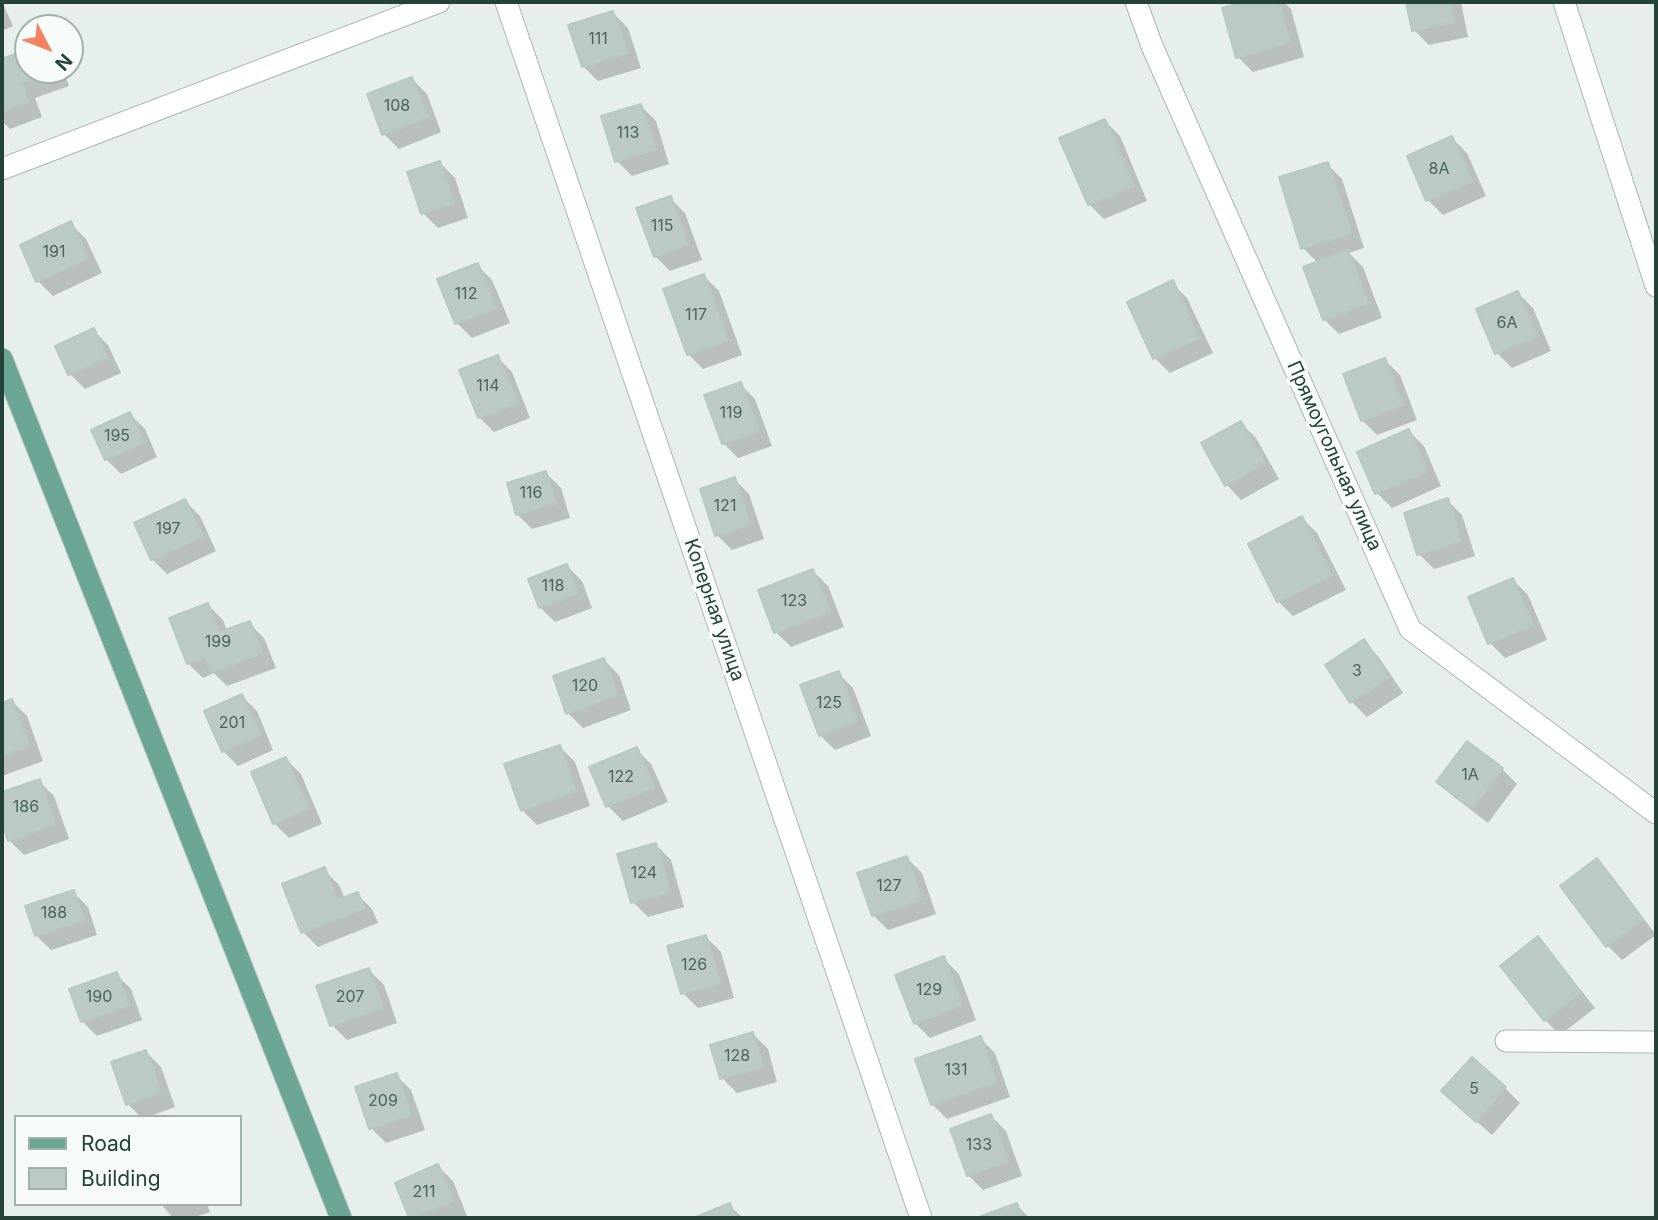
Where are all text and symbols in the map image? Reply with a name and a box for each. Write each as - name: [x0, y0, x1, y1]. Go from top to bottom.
- north arrow: [14, 14, 84, 84]
- house number: 111: [588, 29, 608, 49]
- text: N: [50, 49, 77, 75]
- house number: 108: [384, 96, 410, 116]
- house number: 113: [617, 123, 639, 143]
- house number: 8А: [1429, 159, 1449, 179]
- house number: 115: [651, 216, 673, 236]
- house number: 191: [43, 242, 65, 262]
- house number: 112: [455, 284, 477, 304]
- house number: 117: [685, 305, 707, 325]
- house number: 6А: [1497, 313, 1517, 333]
- street label: Прямоугольная улица: [1282, 358, 1386, 554]
- house number: 114: [476, 376, 500, 396]
- house number: 119: [720, 403, 742, 423]
- house number: 195: [104, 426, 130, 446]
- house number: 116: [520, 483, 542, 503]
- house number: 121: [714, 496, 736, 516]
- house number: 197: [155, 519, 181, 539]
- street label: Коперная улица: [679, 536, 749, 684]
- house number: 118: [542, 576, 564, 596]
- house number: 123: [781, 591, 807, 611]
- house number: 199: [205, 632, 231, 652]
- house number: 3: [1352, 661, 1362, 681]
- house number: 120: [572, 676, 598, 696]
- house number: 125: [816, 693, 842, 713]
- house number: 201: [219, 713, 245, 733]
- house number: 1А: [1461, 765, 1479, 785]
- house number: 122: [608, 767, 634, 787]
- house number: 186: [13, 797, 39, 817]
- house number: 124: [631, 863, 657, 883]
- house number: 127: [876, 876, 902, 896]
- house number: 188: [41, 903, 67, 923]
- house number: 126: [681, 955, 707, 975]
- house number: 129: [916, 980, 942, 1000]
- house number: 190: [86, 987, 112, 1007]
- house number: 207: [336, 987, 364, 1007]
- house number: 128: [724, 1046, 750, 1066]
- house number: 131: [945, 1060, 967, 1080]
- house number: 5: [1469, 1079, 1479, 1099]
- house number: 209: [368, 1091, 398, 1111]
- legend: [14, 1115, 242, 1206]
- text: Road: [81, 1131, 132, 1156]
- house number: 133: [966, 1135, 992, 1155]
- text: Building: [81, 1166, 161, 1191]
- house number: 211: [413, 1182, 435, 1202]

